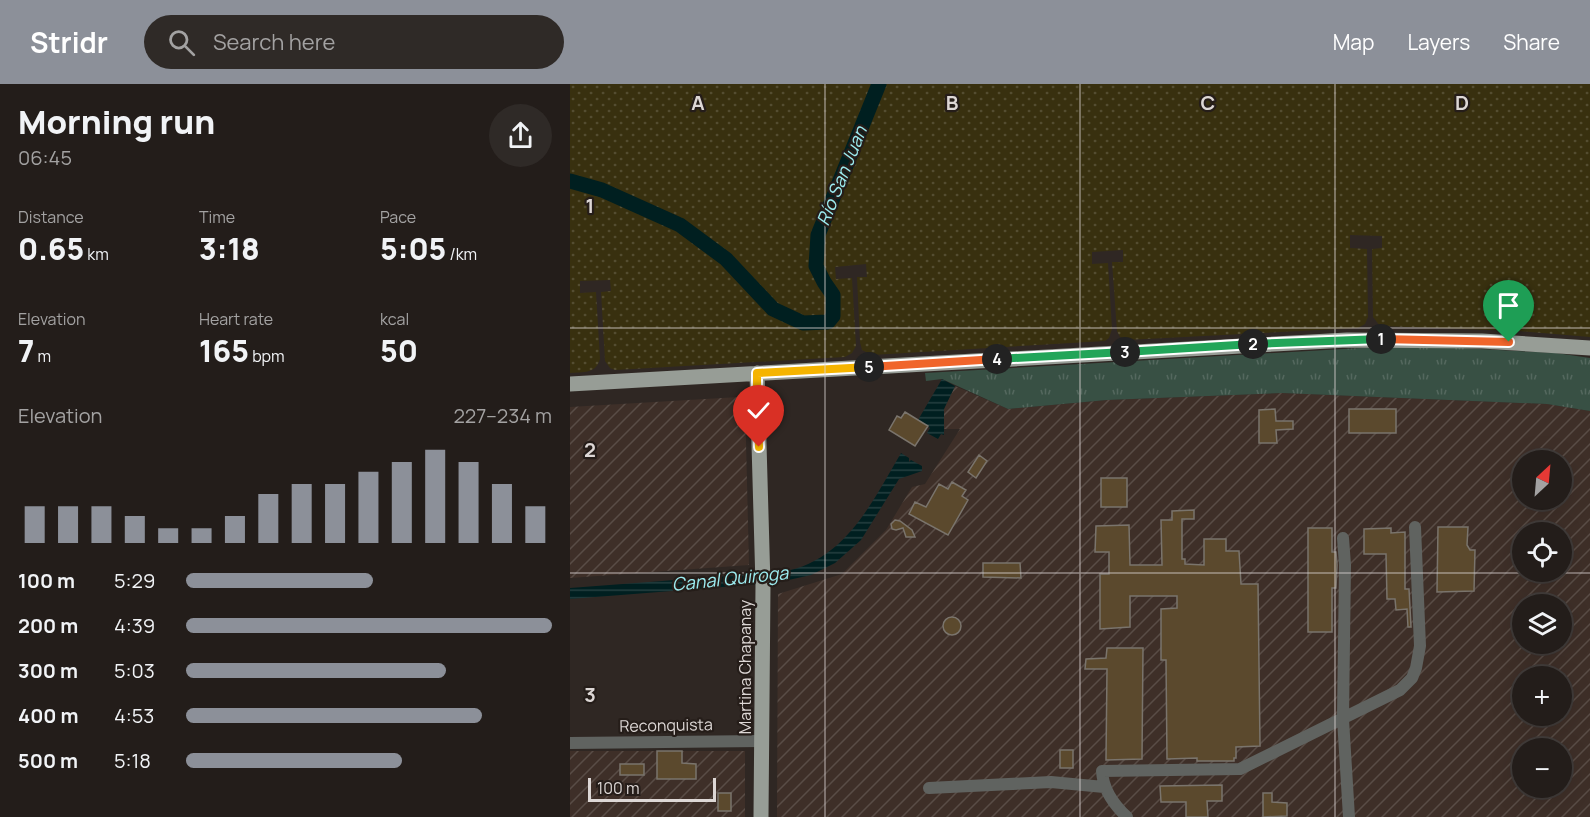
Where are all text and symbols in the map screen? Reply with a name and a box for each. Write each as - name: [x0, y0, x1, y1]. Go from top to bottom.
- search box: [144, 15, 564, 69]
- text: Stridr: [30, 23, 108, 61]
- icon: search: [165, 26, 198, 59]
- text: Search here: [213, 27, 335, 57]
- text: Map: [1333, 28, 1374, 56]
- text: Layers: [1407, 28, 1470, 56]
- text: Share: [1503, 28, 1560, 56]
- text: A: [691, 89, 705, 116]
- text: B: [946, 89, 959, 116]
- text: C: [1201, 89, 1215, 116]
- text: D: [1455, 89, 1469, 116]
- text: Morning run: [18, 99, 215, 144]
- button: share: [489, 104, 552, 167]
- water label: Río San Juan: [810, 121, 872, 229]
- text: 06:45: [18, 144, 72, 171]
- text: 1: [586, 192, 594, 219]
- text: Distance: [18, 206, 84, 228]
- text: Time: [199, 206, 235, 228]
- text: Pace: [380, 206, 416, 228]
- text: 0.65: [18, 228, 84, 269]
- text: 3:18: [199, 228, 260, 269]
- text: 5:05: [380, 228, 446, 269]
- text: km: [84, 243, 109, 265]
- text: /km: [446, 243, 477, 265]
- pin: [1483, 280, 1534, 342]
- icon: arrive: [1492, 289, 1525, 322]
- text: Elevation: [18, 308, 86, 330]
- text: Heart rate: [199, 308, 273, 330]
- text: kcal: [380, 308, 409, 330]
- pin: 1: [1366, 324, 1396, 354]
- text: 1: [1377, 328, 1385, 350]
- pin: 2: [1238, 329, 1268, 359]
- text: 7: [18, 330, 34, 371]
- text: 165: [199, 330, 249, 371]
- text: 50: [380, 330, 418, 371]
- text: 2: [1248, 333, 1258, 355]
- pin: 3: [1110, 337, 1140, 367]
- text: 3: [1120, 341, 1130, 363]
- pin: 4: [982, 344, 1012, 374]
- text: m: [34, 345, 51, 367]
- text: bpm: [249, 345, 285, 367]
- text: 4: [992, 348, 1002, 370]
- pin: 5: [854, 352, 884, 382]
- text: 5: [864, 356, 874, 378]
- pin: [733, 385, 784, 447]
- icon: check: [742, 394, 775, 427]
- text: Elevation: [18, 402, 102, 429]
- text: 227–234 m: [453, 402, 552, 429]
- text: 2: [584, 436, 596, 463]
- north arrow: [1512, 450, 1572, 510]
- map controls: [1512, 450, 1572, 798]
- button: locate: [1512, 522, 1572, 582]
- water label: Canal Quiroga: [671, 560, 790, 596]
- text: 100 m: [18, 567, 75, 594]
- text: 5:29: [114, 567, 155, 594]
- button: layers: [1512, 594, 1572, 654]
- street label: Martina Chapanay: [734, 599, 756, 734]
- text: 200 m: [18, 612, 78, 639]
- text: 4:39: [114, 612, 155, 639]
- text: 300 m: [18, 657, 78, 684]
- text: 5:03: [114, 657, 155, 684]
- button: +: [1512, 666, 1572, 726]
- text: 3: [584, 681, 596, 708]
- text: 400 m: [18, 702, 78, 729]
- text: 4:53: [114, 702, 154, 729]
- street label: Reconquista: [619, 713, 713, 737]
- button: −: [1512, 738, 1572, 798]
- text: 500 m: [18, 747, 78, 774]
- text: 5:18: [114, 747, 151, 774]
- scale bar: [588, 775, 716, 802]
- text: 100 m: [597, 777, 640, 799]

